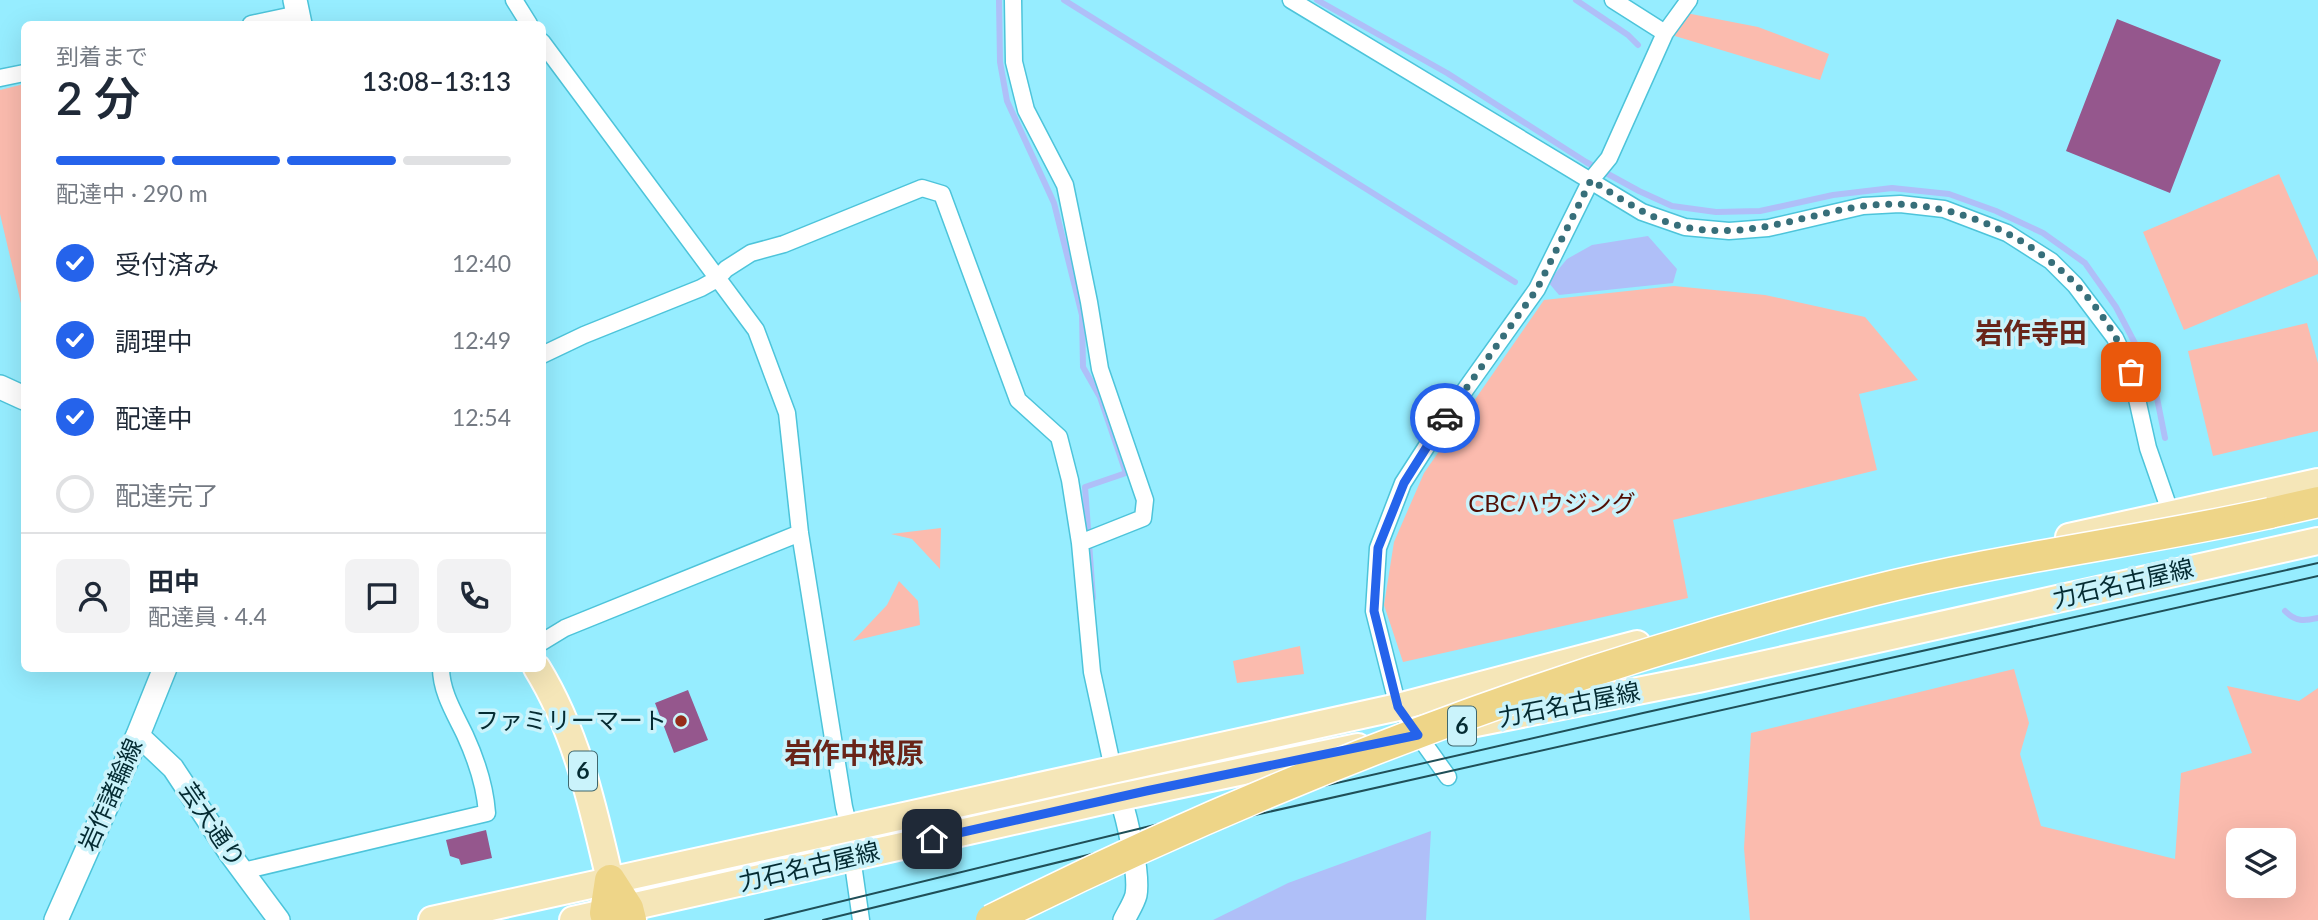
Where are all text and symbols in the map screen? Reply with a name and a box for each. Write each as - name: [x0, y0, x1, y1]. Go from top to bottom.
- text: 到着まで: [56, 42, 148, 70]
- text: 13:08–13:13: [362, 65, 511, 97]
- text: 2 分: [56, 70, 140, 125]
- text: 配達中 · 290 m: [56, 179, 208, 207]
- icon: check: [56, 244, 94, 282]
- text: 受付済み: [115, 248, 219, 280]
- text: 12:40: [452, 249, 511, 277]
- district label: 岩作寺田: [1975, 315, 2087, 349]
- icon: check: [56, 321, 94, 359]
- text: 調理中: [115, 325, 193, 357]
- text: 12:49: [452, 326, 511, 354]
- pin: [2101, 342, 2161, 402]
- icon: bag: [2112, 353, 2150, 391]
- courier: [1410, 383, 1480, 453]
- icon: check: [56, 398, 94, 436]
- icon: car: [1426, 399, 1464, 437]
- text: 配達中: [115, 402, 193, 434]
- text: 12:54: [452, 403, 511, 431]
- text: 配達完了: [115, 479, 219, 511]
- park label: CBCハウジング: [1468, 488, 1636, 517]
- street label: 力石名古屋線: [2049, 552, 2196, 613]
- button: person: [56, 559, 130, 633]
- button: chat: [345, 559, 419, 633]
- button: phone: [437, 559, 511, 633]
- text: 田中: [148, 565, 200, 597]
- text: 配達員 · 4.4: [148, 602, 267, 630]
- street label: 力石名古屋線: [1495, 676, 1642, 731]
- place label: ファミリーマート: [475, 705, 667, 734]
- road number: 6: [1448, 706, 1476, 746]
- marker: ファミリーマート: [673, 713, 689, 729]
- street label: 岩作諸輪線: [72, 734, 147, 855]
- district label: 岩作中根原: [784, 735, 924, 769]
- road number: 6: [569, 751, 597, 790]
- street label: 芸大通り: [174, 776, 252, 872]
- pin: [902, 809, 962, 869]
- icon: home: [913, 820, 951, 858]
- map controls: [2226, 828, 2296, 898]
- button: layers: [2226, 828, 2296, 898]
- street label: 力石名古屋線: [735, 835, 882, 896]

